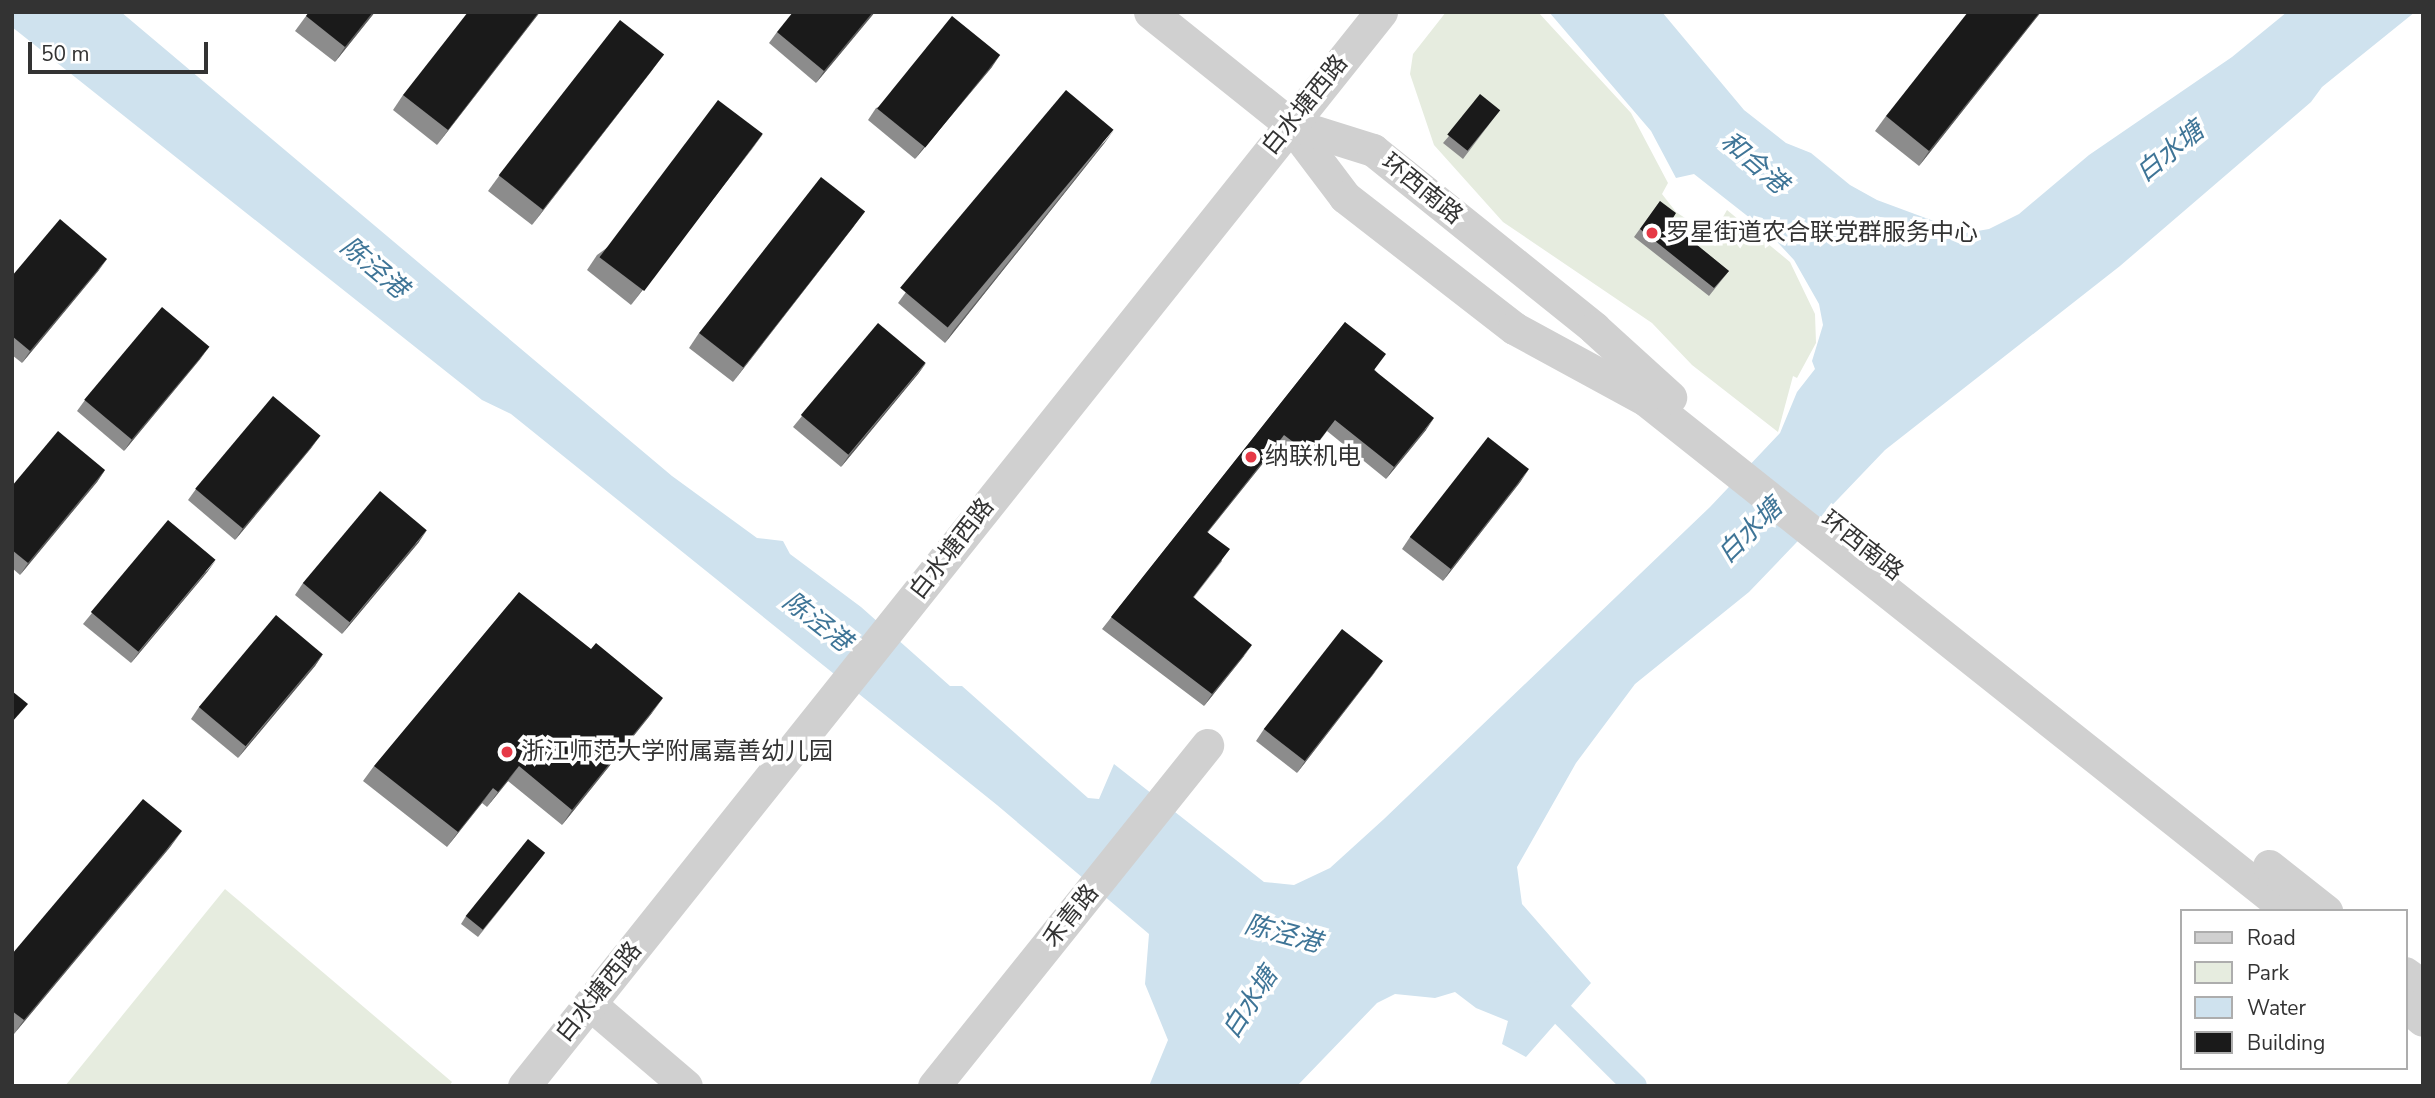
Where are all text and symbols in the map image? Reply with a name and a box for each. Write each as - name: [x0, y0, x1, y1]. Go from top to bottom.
- scale bar: [32, 28, 212, 72]
- text: 50 m: [41, 40, 90, 68]
- street label: 白水塘西路: [1256, 49, 1354, 161]
- water label: 白水塘: [2130, 115, 2210, 189]
- water label: 和合港: [1714, 126, 1794, 200]
- street label: 环西南路: [1376, 148, 1468, 230]
- place label: 罗星街道农合联党群服务中心: [1666, 219, 1978, 247]
- marker: 罗星街道农合联党群服务中心: [1644, 225, 1660, 241]
- water label: 陈泾港: [334, 231, 414, 305]
- place label: 纳联机电: [1265, 443, 1361, 471]
- marker: 纳联机电: [1243, 449, 1259, 465]
- water label: 白水塘: [1711, 492, 1789, 570]
- street label: 白水塘西路: [904, 493, 1000, 605]
- street label: 环西南路: [1815, 505, 1909, 587]
- water label: 陈泾港: [777, 586, 857, 658]
- place label: 浙江师范大学附属嘉善幼儿园: [521, 738, 833, 766]
- marker: 浙江师范大学附属嘉善幼儿园: [499, 744, 515, 760]
- street label: 禾青路: [1037, 879, 1105, 953]
- water label: 陈泾港: [1241, 909, 1325, 959]
- legend: [2180, 909, 2407, 1070]
- text: Road: [2247, 924, 2296, 952]
- street label: 白水塘西路: [550, 936, 648, 1048]
- text: Park: [2247, 959, 2289, 987]
- water label: 白水塘: [1216, 962, 1284, 1044]
- text: Water: [2247, 994, 2306, 1022]
- text: Building: [2247, 1029, 2325, 1057]

